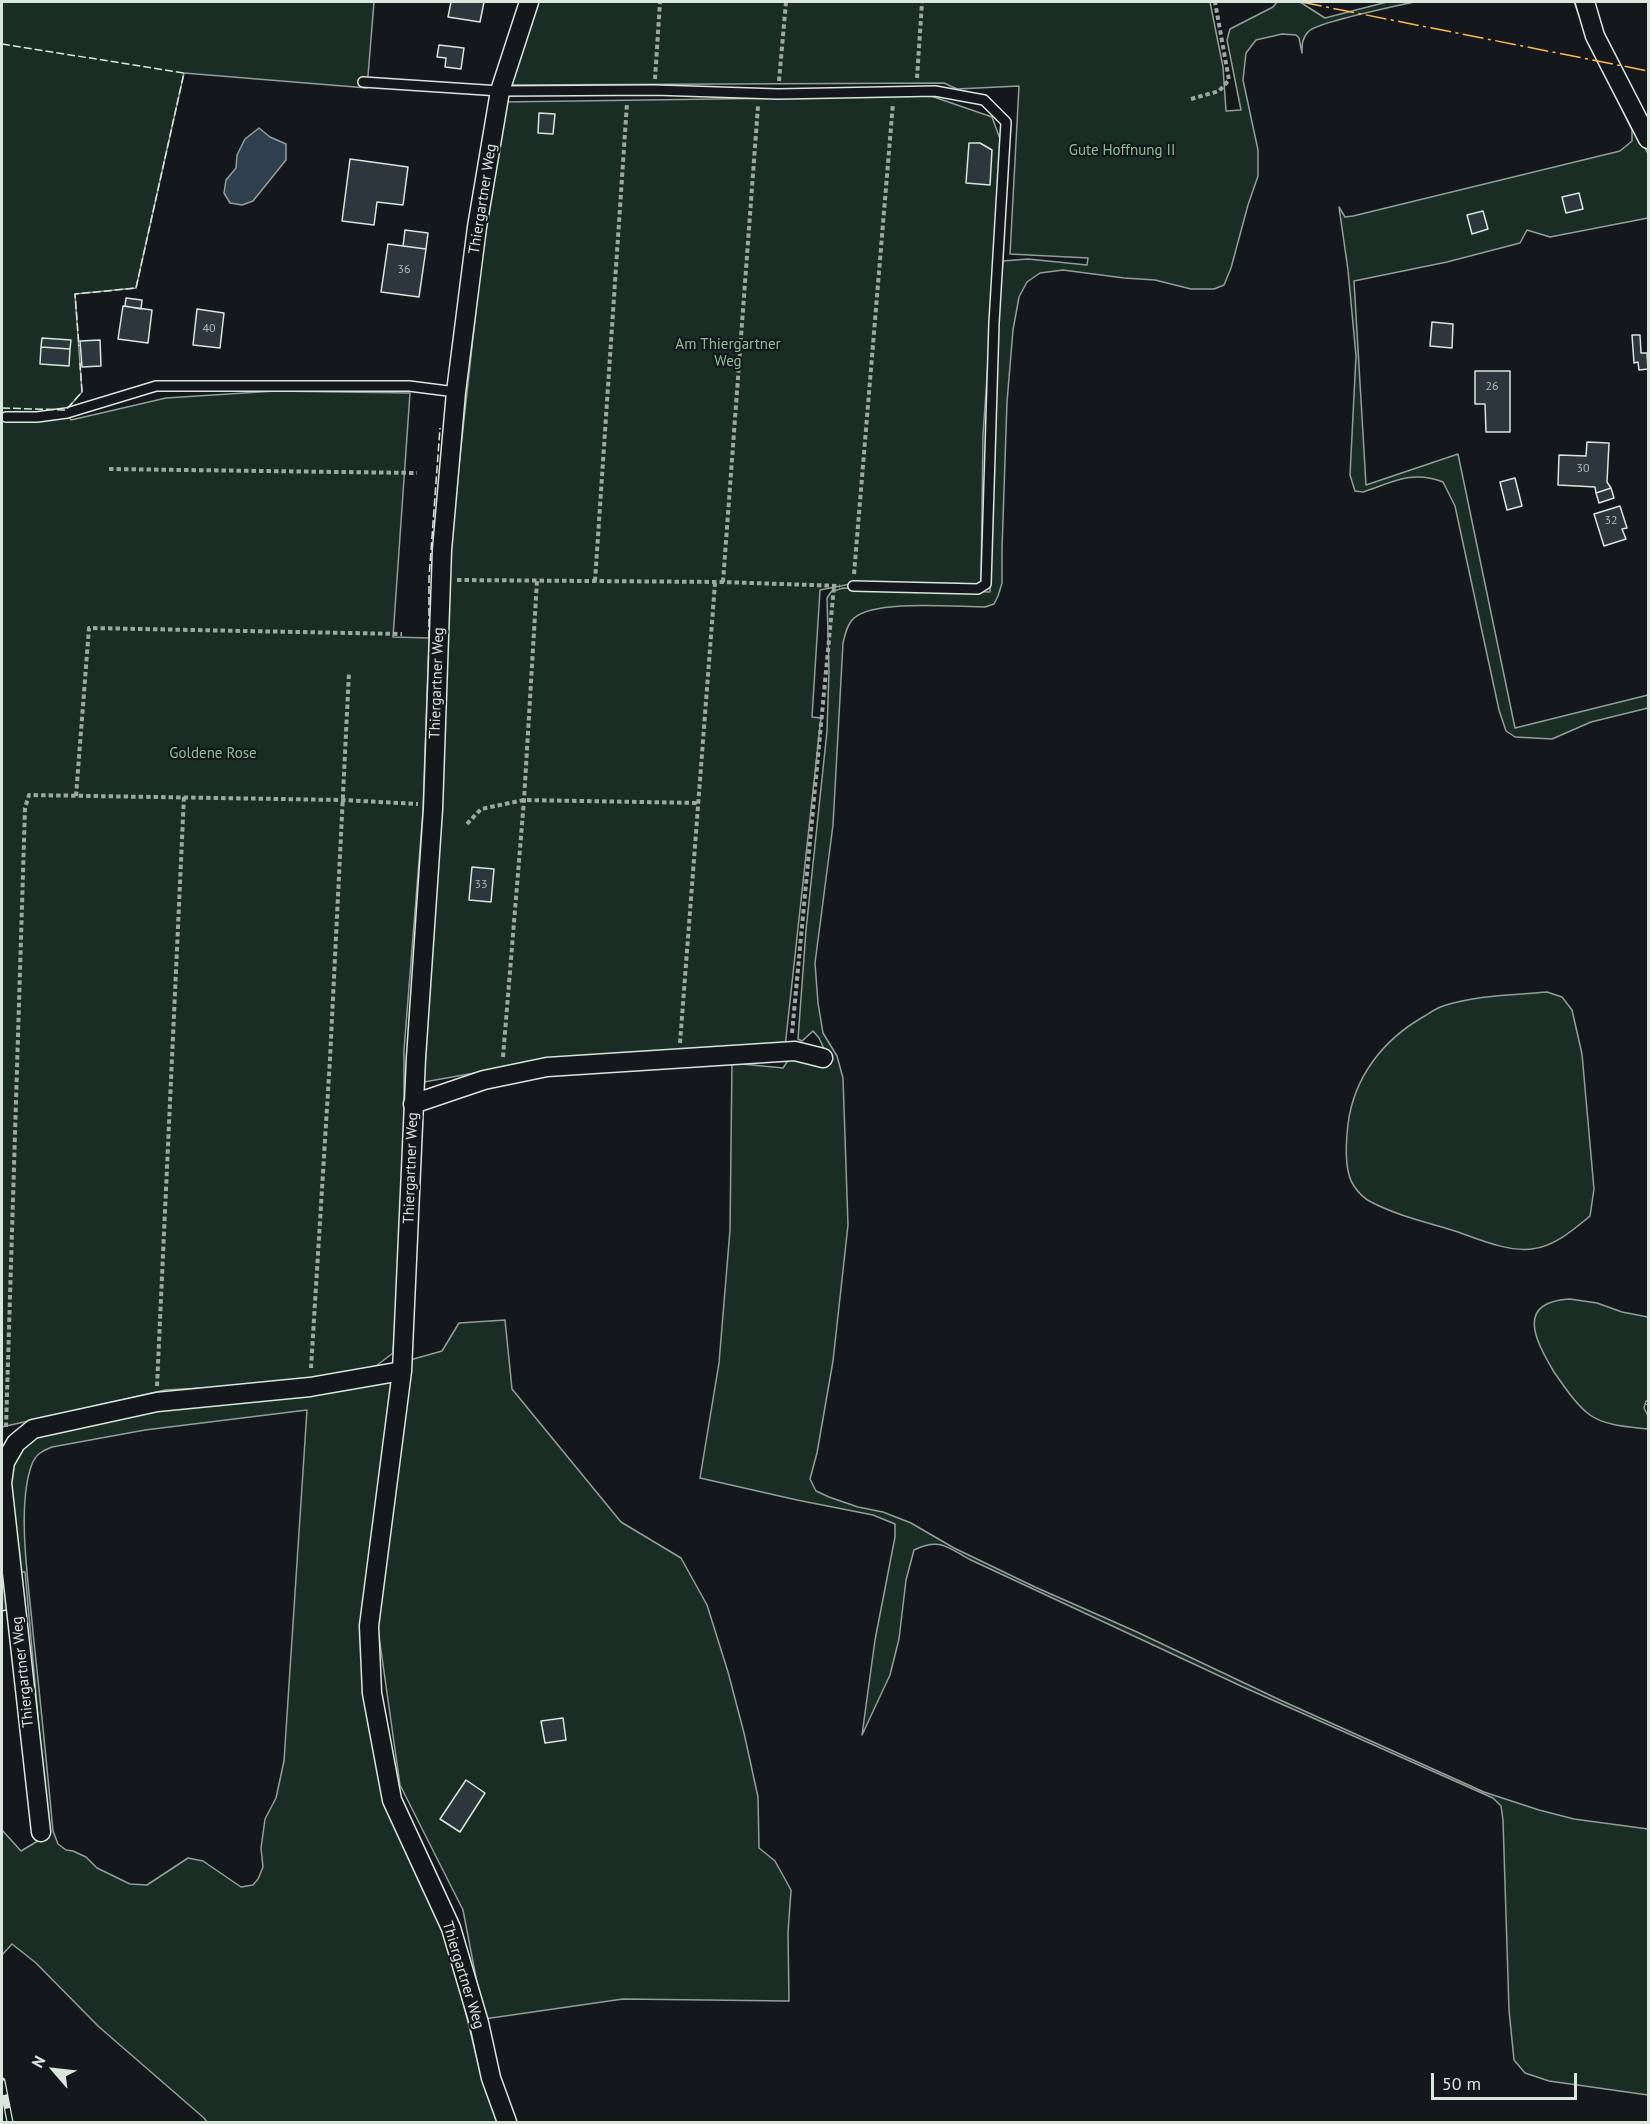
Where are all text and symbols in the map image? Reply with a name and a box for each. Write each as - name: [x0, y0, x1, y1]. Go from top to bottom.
- street label: Thiergartner Weg: [465, 142, 501, 256]
- park label: Gute Hoffnung II: [1069, 142, 1175, 160]
- house number: 36: [397, 263, 411, 277]
- house number: 40: [202, 322, 216, 336]
- park label: Am Thiergartner Weg: [675, 336, 781, 371]
- house number: 26: [1485, 380, 1499, 394]
- house number: 30: [1576, 462, 1590, 476]
- house number: 32: [1604, 514, 1618, 528]
- street label: Thiergartner Weg: [426, 627, 448, 739]
- park label: Goldene Rose: [169, 745, 257, 763]
- house number: 33: [474, 878, 488, 892]
- street label: Thiergartner Weg: [400, 1112, 422, 1224]
- street label: Thiergartner Weg: [8, 1616, 38, 1728]
- street label: Thiergartner Weg: [438, 1919, 488, 2031]
- north arrow: [24, 2040, 84, 2100]
- text: N: [27, 2052, 49, 2071]
- scale bar: [1434, 2061, 1580, 2099]
- text: 50 m: [1442, 2072, 1481, 2095]

